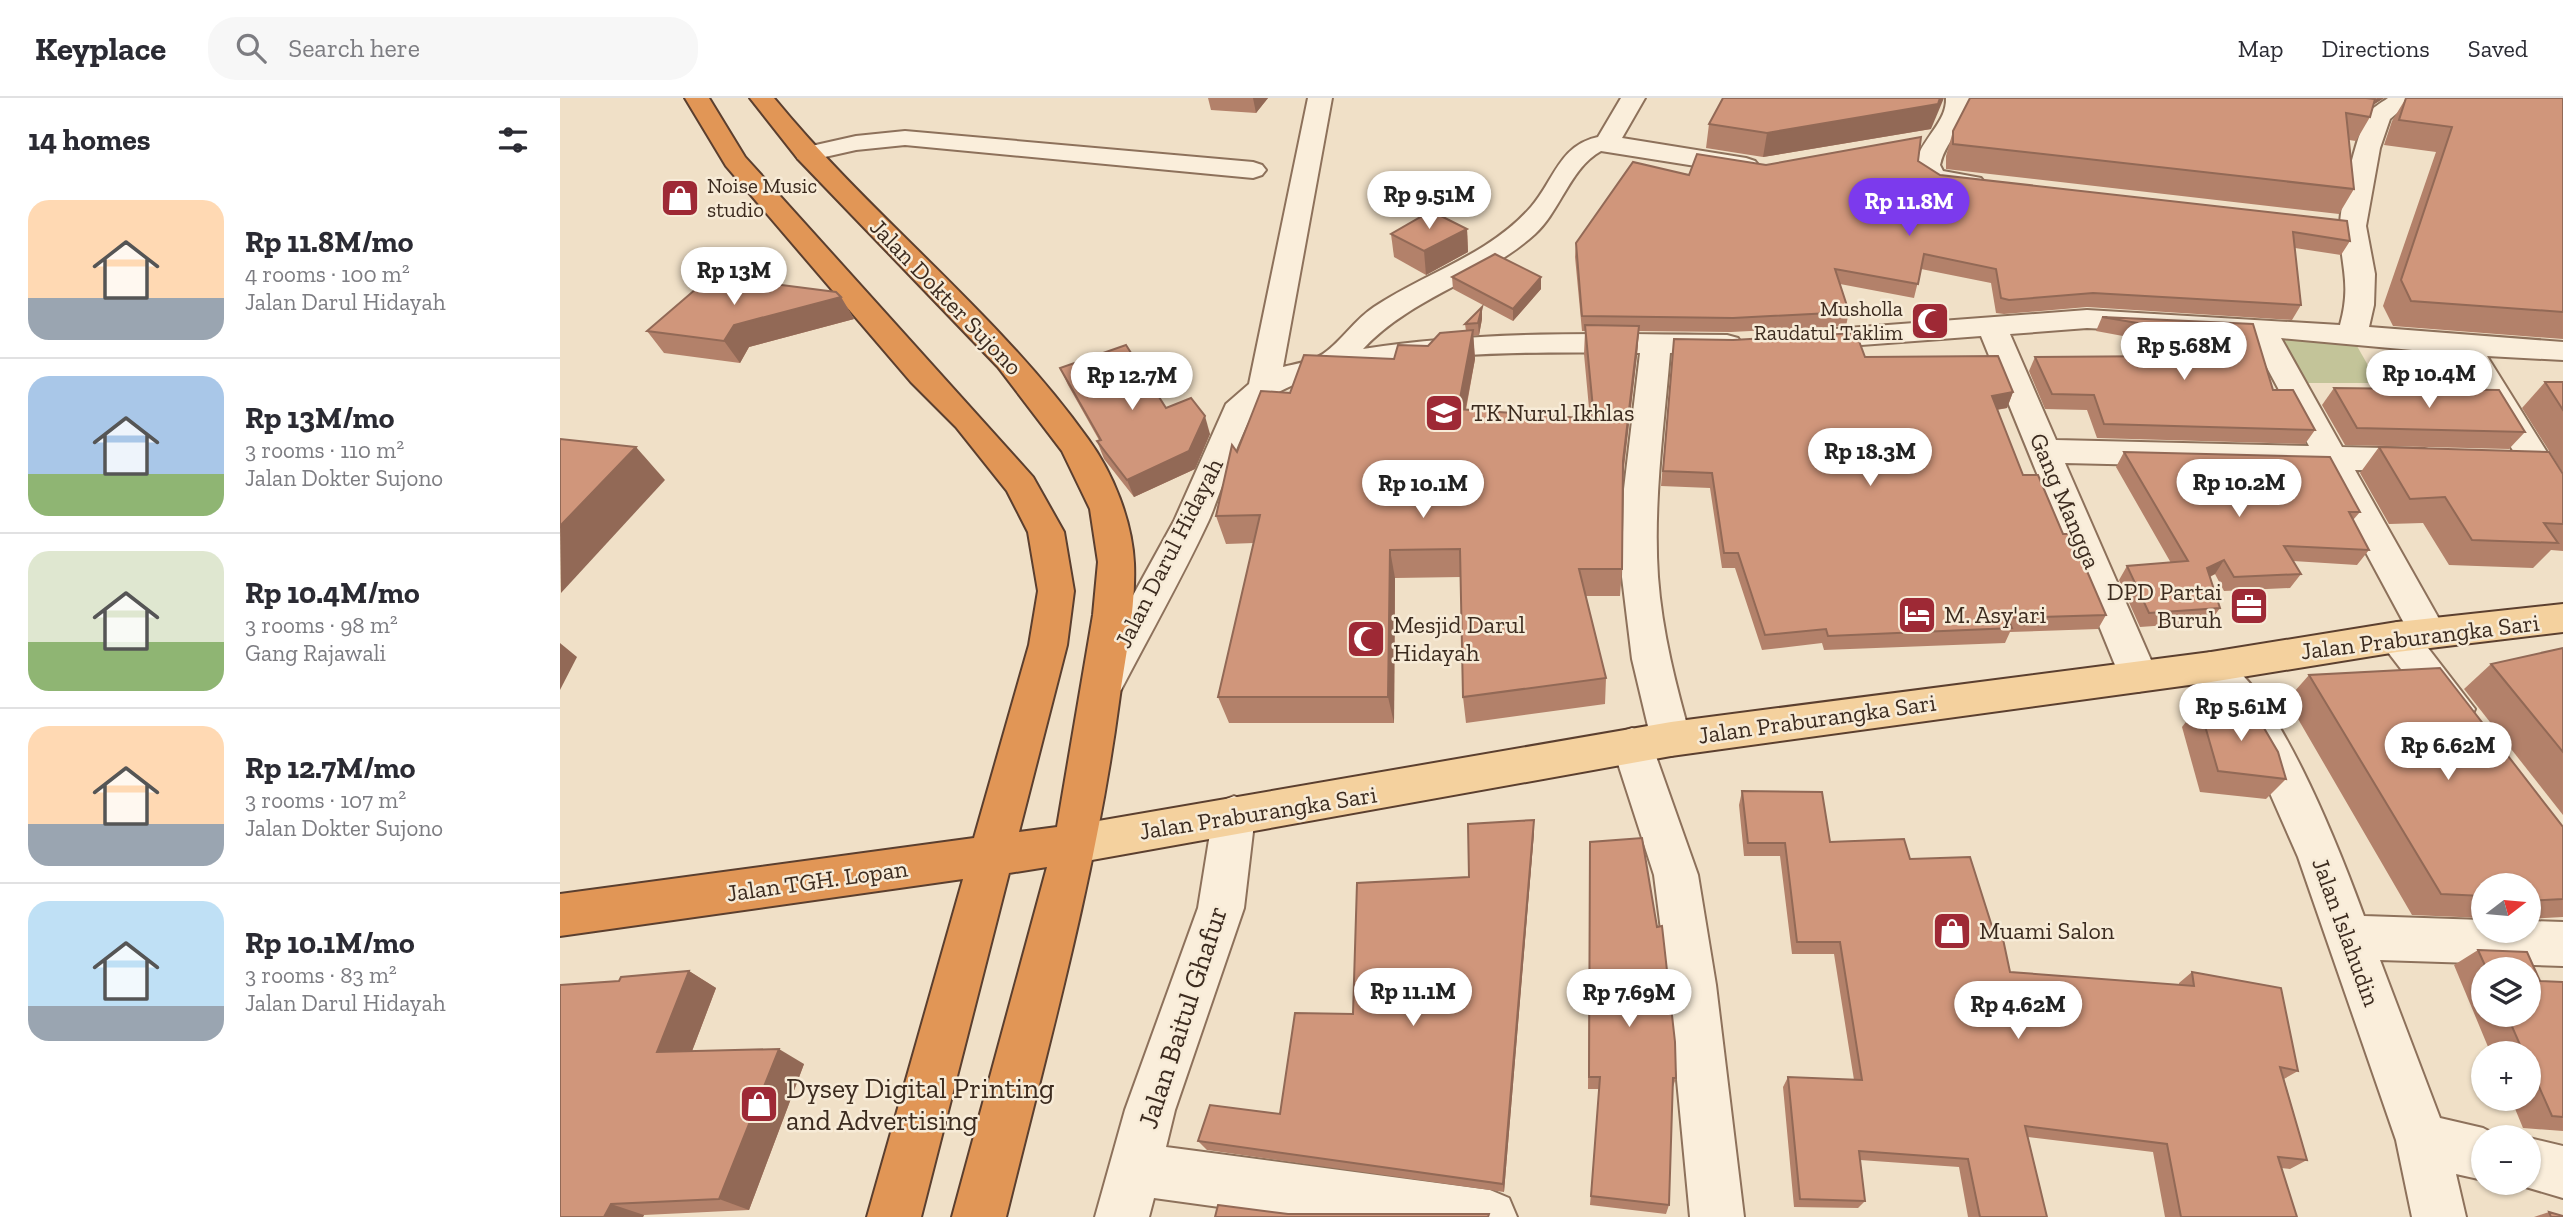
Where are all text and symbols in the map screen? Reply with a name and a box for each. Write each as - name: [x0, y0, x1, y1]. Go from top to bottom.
- search box: [208, 17, 698, 80]
- text: Keyplace: [35, 29, 166, 68]
- icon: search: [232, 29, 270, 67]
- text: Search here: [288, 32, 420, 64]
- text: Map: [2238, 34, 2284, 63]
- text: Directions: [2322, 34, 2430, 63]
- text: Saved: [2468, 34, 2528, 63]
- icon: filters: [494, 121, 532, 159]
- text: 14 homes: [28, 122, 151, 158]
- pin: Rp 9.51M: [1357, 172, 1501, 231]
- place label: Noise Music studio: [707, 173, 817, 222]
- shop icon: Noise Music studio: [659, 177, 701, 219]
- pin: Rp 11.8M: [1837, 178, 1981, 238]
- text: Rp 9.51M: [1383, 180, 1475, 208]
- text: Rp 11.8M: [1864, 187, 1954, 215]
- street label: Jalan Dokter Sujono: [864, 212, 1029, 381]
- text: Rp 11.8M/mo: [245, 224, 414, 260]
- icon: home: [84, 228, 168, 312]
- pin: Rp 13M: [677, 248, 791, 307]
- text: Rp 13M: [697, 256, 771, 284]
- text: 4 rooms · 100 m²: [245, 260, 410, 288]
- text: Jalan Darul Hidayah: [245, 288, 446, 316]
- place label: Musholla Raudatul Taklim: [1754, 296, 1903, 345]
- mosque icon: Musholla Raudatul Taklim: [1909, 300, 1951, 342]
- pin: Rp 5.68M: [2112, 322, 2256, 382]
- text: Rp 5.68M: [2137, 331, 2231, 359]
- pin: Rp 10.4M: [2357, 350, 2501, 410]
- pin: Rp 12.7M: [1060, 352, 1204, 412]
- text: Rp 10.4M: [2382, 359, 2476, 387]
- text: Rp 12.7M: [1087, 361, 1177, 389]
- school or university icon: TK Nurul Ikhlas: [1423, 392, 1465, 434]
- place label: TK Nurul Ikhlas: [1471, 398, 1635, 427]
- text: Rp 13M/mo: [245, 400, 394, 436]
- icon: home: [84, 404, 168, 488]
- pin: Rp 18.3M: [1798, 428, 1942, 488]
- street label: Gang Mangga: [2024, 429, 2107, 573]
- text: 3 rooms · 110 m²: [245, 436, 404, 464]
- text: Rp 18.3M: [1824, 437, 1916, 465]
- street label: Jalan Darul Hidayah: [1108, 452, 1229, 653]
- pin: Rp 10.1M: [1351, 460, 1495, 520]
- pin: Rp 10.2M: [2167, 460, 2311, 519]
- text: Jalan Dokter Sujono: [245, 464, 443, 492]
- text: Rp 10.2M: [2193, 468, 2285, 496]
- text: Rp 10.1M: [1378, 469, 1468, 497]
- text: Rp 10.4M/mo: [245, 575, 420, 611]
- place label: DPD Partai Buruh: [2107, 577, 2223, 634]
- icon: home: [84, 579, 168, 663]
- office icon: DPD Partai Buruh: [2228, 585, 2270, 627]
- hotel icon: M. Asy'ari: [1896, 594, 1938, 636]
- place label: M. Asy'ari: [1944, 600, 2047, 629]
- street label: Jalan Praburangka Sari: [2299, 607, 2541, 666]
- place label: Mesjid Darul Hidayah: [1393, 610, 1525, 667]
- text: 3 rooms · 98 m²: [245, 611, 398, 639]
- mosque icon: Mesjid Darul Hidayah: [1345, 618, 1387, 660]
- text: Gang Rajawali: [245, 639, 386, 667]
- pin: Rp 5.61M: [2169, 684, 2313, 743]
- street label: Jalan Praburangka Sari: [1696, 687, 1938, 750]
- text: Rp 5.61M: [2195, 692, 2287, 720]
- pin: Rp 6.62M: [2376, 722, 2520, 782]
- text: Rp 6.62M: [2401, 731, 2495, 759]
- text: Rp 12.7M/mo: [245, 750, 415, 786]
- icon: home: [84, 754, 168, 838]
- street label: Jalan Praburangka Sari: [1137, 779, 1379, 846]
- text: 3 rooms · 107 m²: [245, 786, 406, 814]
- text: Jalan Dokter Sujono: [245, 814, 443, 842]
- street label: Jalan TGH. Lopan: [725, 853, 910, 908]
- street label: Jalan Islahudin: [2306, 854, 2387, 1010]
- north arrow: [2471, 873, 2541, 943]
- map controls: [2471, 873, 2541, 1195]
- street label: Jalan Baitul Ghafur: [1131, 902, 1234, 1133]
- shop icon: Muami Salon: [1931, 910, 1973, 952]
- place label: Muami Salon: [1979, 916, 2115, 945]
- text: Rp 10.1M/mo: [245, 925, 415, 961]
- icon: home: [84, 929, 168, 1013]
- button: layers: [2471, 957, 2541, 1027]
- text: 3 rooms · 83 m²: [245, 961, 397, 989]
- pin: Rp 11.1M: [1341, 968, 1485, 1028]
- pin: Rp 7.69M: [1557, 970, 1701, 1029]
- text: Rp 11.1M: [1370, 977, 1456, 1005]
- text: Rp 7.69M: [1583, 978, 1675, 1006]
- pin: Rp 4.62M: [1946, 982, 2090, 1041]
- text: Jalan Darul Hidayah: [245, 989, 446, 1017]
- text: Rp 4.62M: [1970, 990, 2066, 1018]
- button: +: [2471, 1041, 2541, 1111]
- place label: Dysey Digital Printing and Advertising: [786, 1072, 1054, 1137]
- shop icon: Dysey Digital Printing and Advertising: [738, 1083, 780, 1125]
- button: −: [2471, 1125, 2541, 1195]

